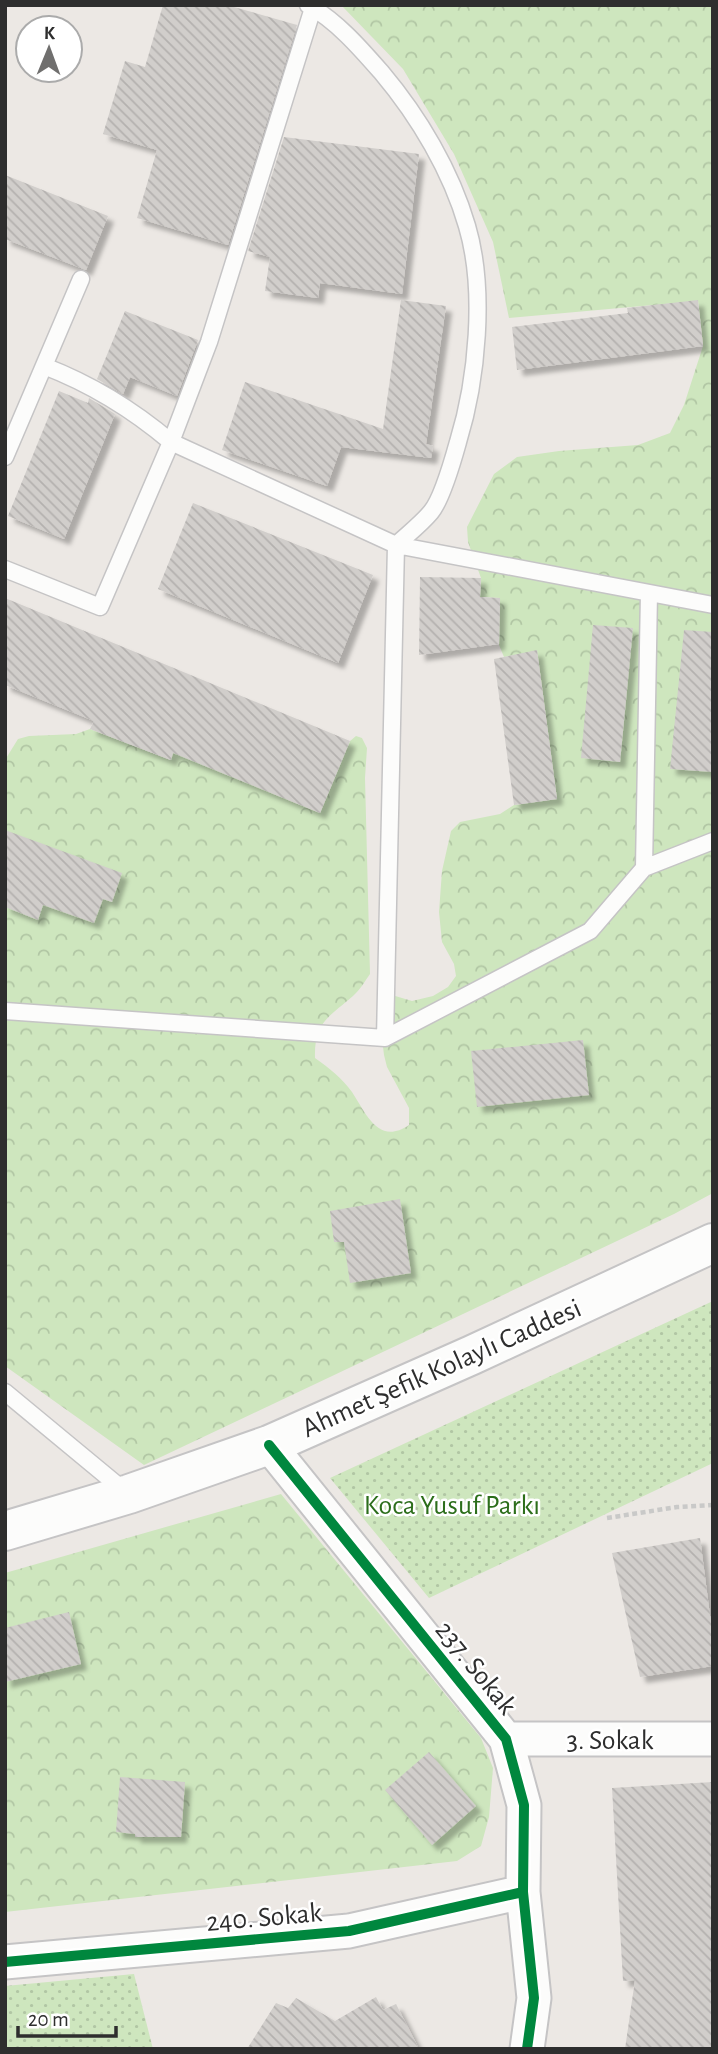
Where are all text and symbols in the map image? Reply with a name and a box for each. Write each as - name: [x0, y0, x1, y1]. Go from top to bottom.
- north arrow: [14, 14, 84, 84]
- text: K: [44, 24, 56, 43]
- street label: Ahmet Şefik Kolaylı Caddesi: [298, 1295, 586, 1443]
- park label: Koca Yusuf Parkı: [364, 1492, 540, 1520]
- street label: 237. Sokak: [430, 1616, 521, 1720]
- street label: 3. Sokak: [567, 1727, 654, 1755]
- street label: 240. Sokak: [205, 1899, 324, 1937]
- scale bar: [18, 1994, 116, 2038]
- text: 20 m: [28, 2009, 69, 2030]

